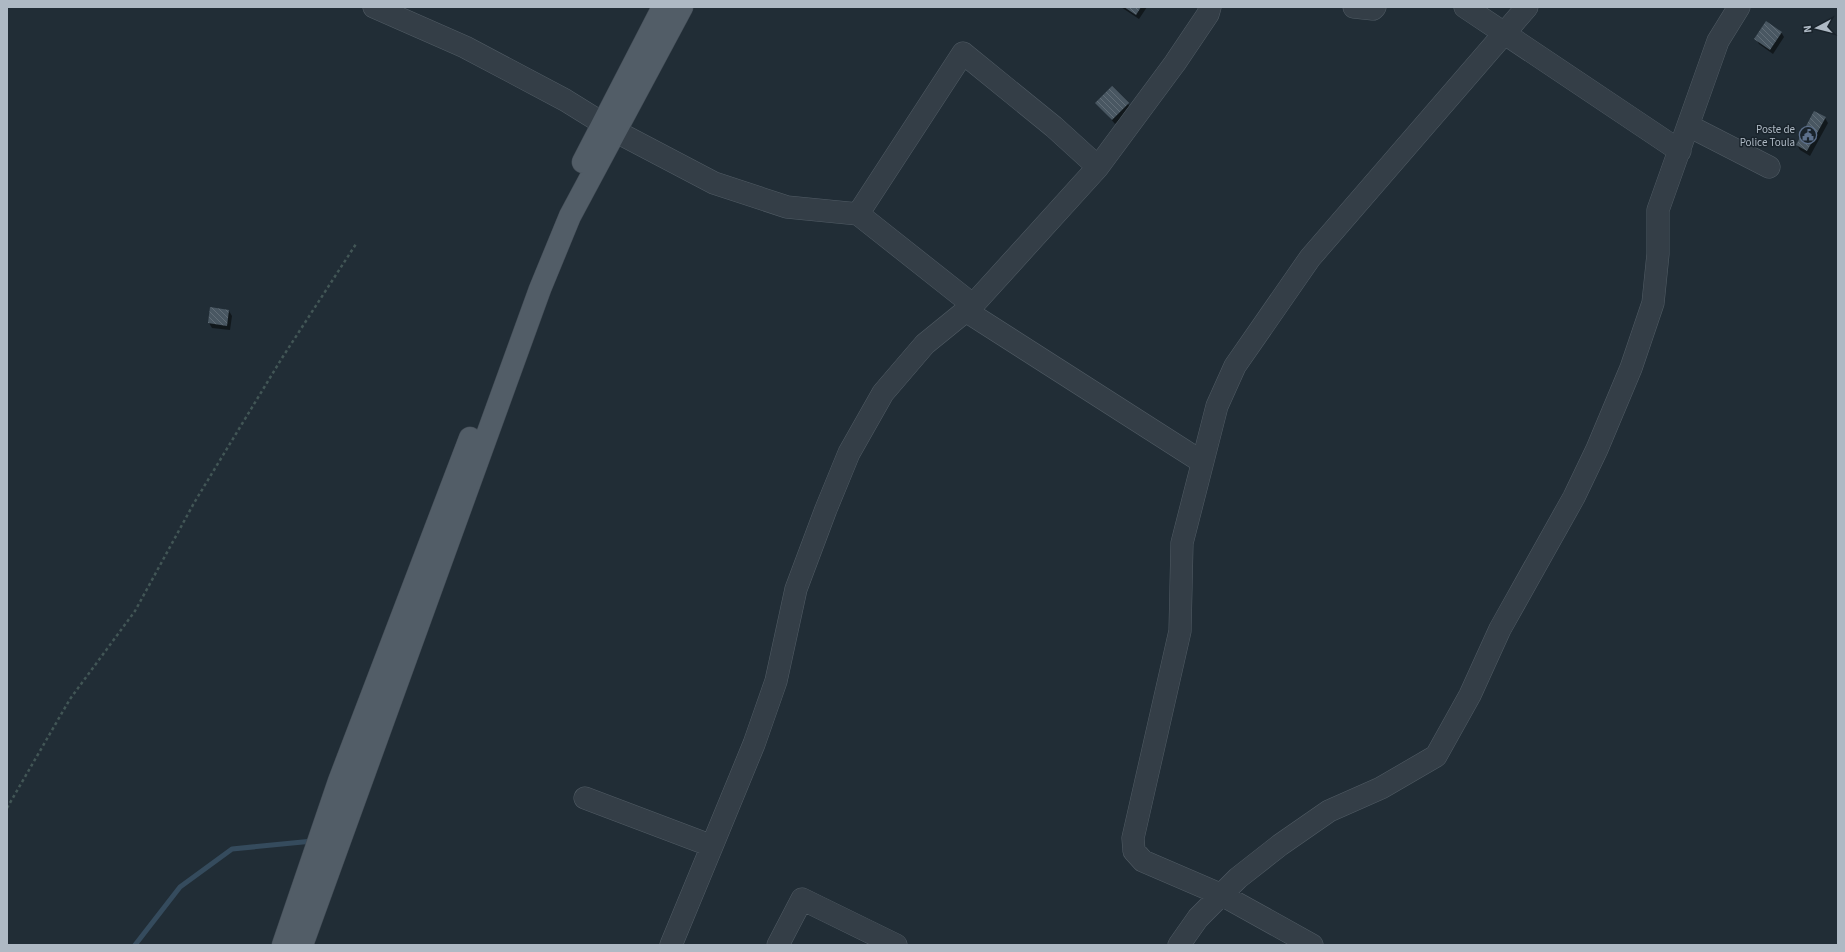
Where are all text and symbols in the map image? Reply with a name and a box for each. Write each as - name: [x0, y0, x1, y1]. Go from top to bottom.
- north arrow: [1797, 8, 1837, 48]
- text: N: [1800, 25, 1815, 34]
- place label: Poste de Police Toula: [1740, 122, 1796, 150]
- public building icon: Poste de Police Toula: [1798, 125, 1818, 145]

